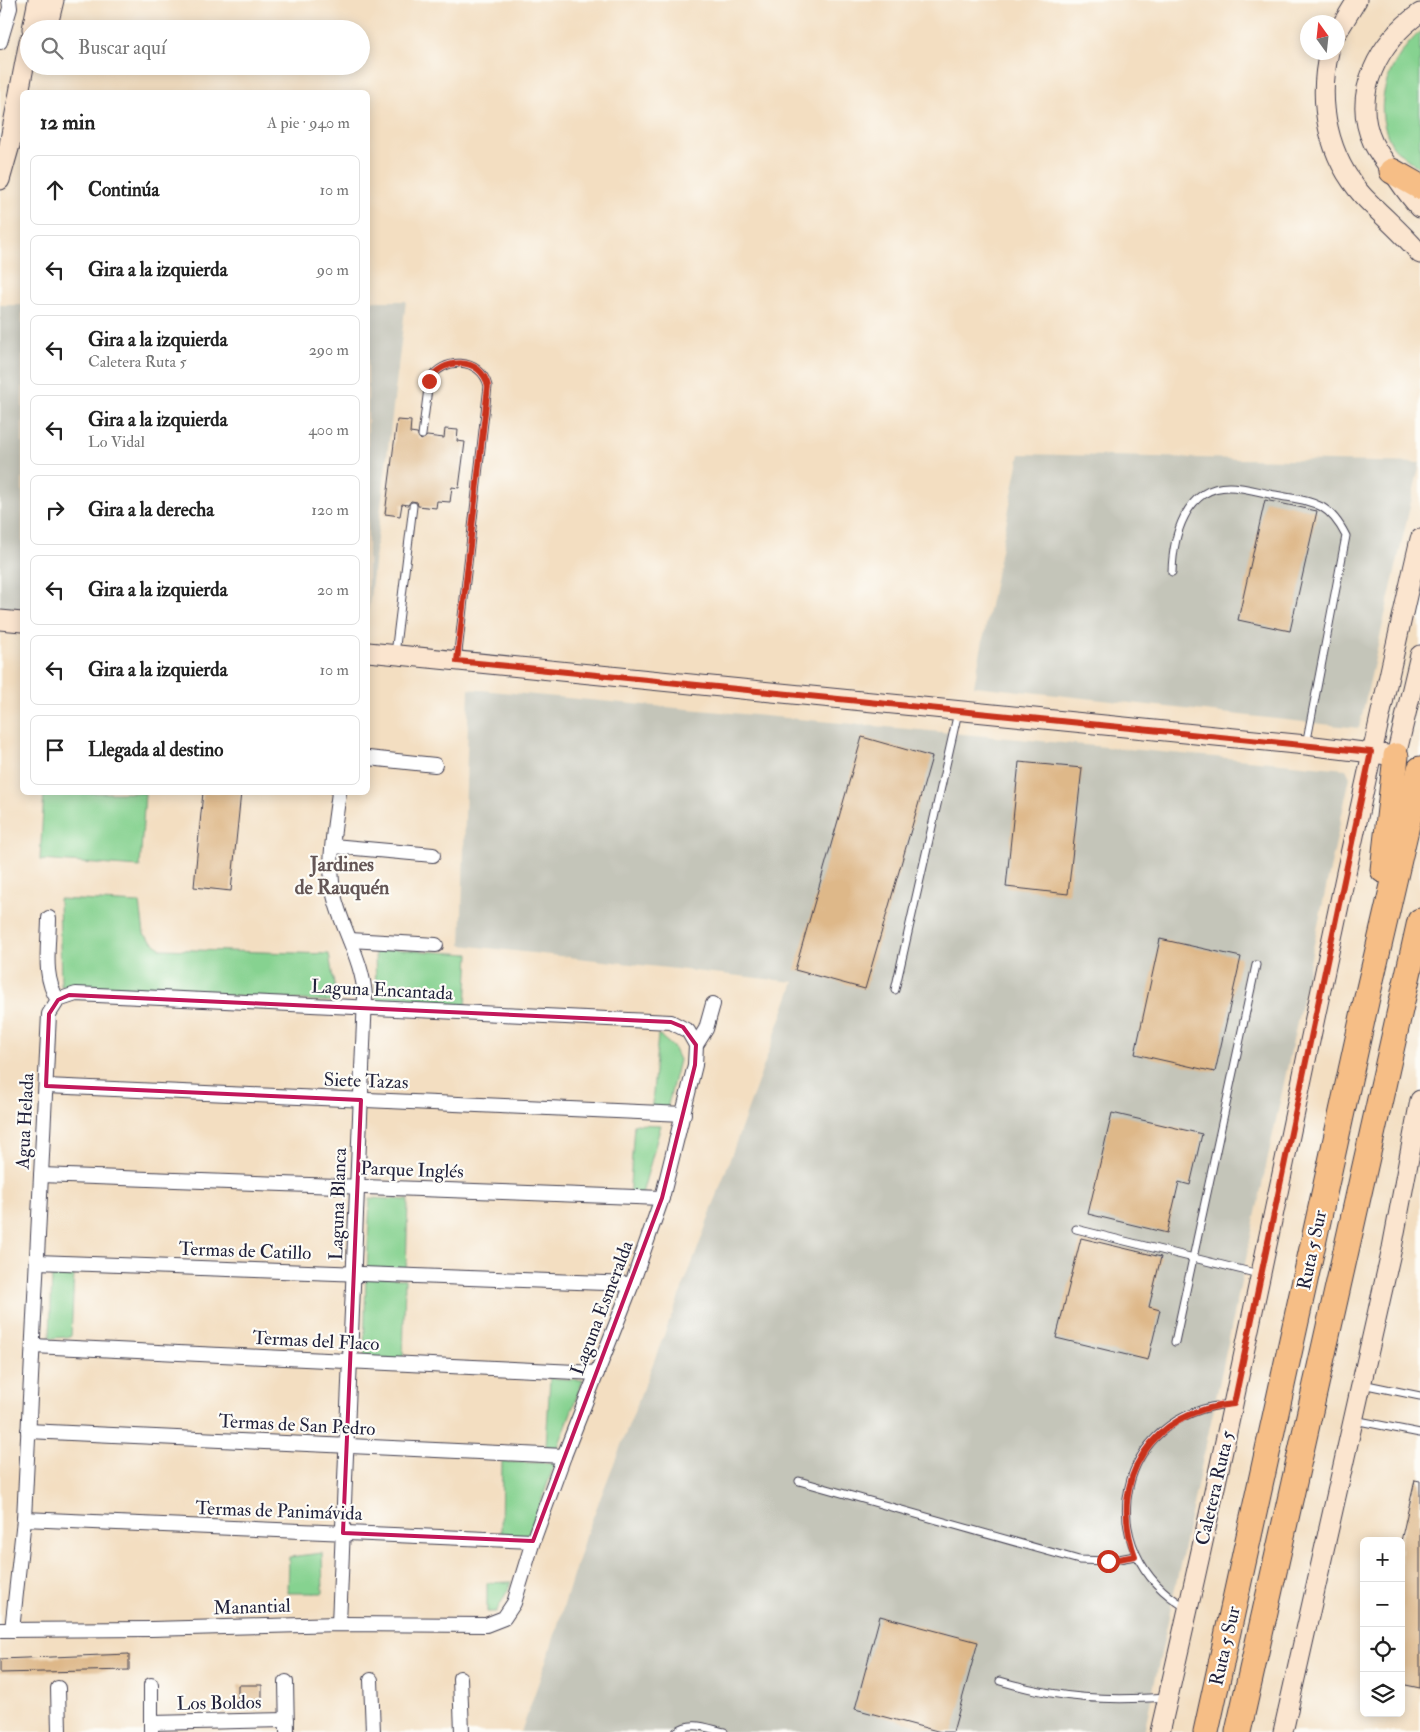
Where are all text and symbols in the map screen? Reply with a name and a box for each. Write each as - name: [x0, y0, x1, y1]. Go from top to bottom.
- north arrow: [1300, 15, 1345, 60]
- search box: [20, 20, 370, 75]
- icon: search: [38, 34, 66, 62]
- text: Buscar aquí: [78, 36, 166, 60]
- text: 12 min: [40, 109, 95, 136]
- text: A pie · 940 m: [267, 113, 350, 133]
- icon: ahead: [41, 176, 69, 204]
- text: Continúa: [88, 178, 159, 202]
- text: 10 m: [319, 180, 349, 200]
- icon: left: [41, 256, 69, 284]
- text: Gira a la izquierda: [88, 258, 227, 282]
- text: 90 m: [317, 260, 349, 280]
- text: Gira a la izquierda: [88, 328, 227, 352]
- icon: left: [41, 336, 69, 364]
- text: 290 m: [309, 340, 349, 360]
- text: Caletera Ruta 5: [88, 352, 186, 372]
- route end: [418, 370, 441, 393]
- text: Gira a la izquierda: [88, 408, 227, 432]
- icon: left: [41, 416, 69, 444]
- text: 400 m: [308, 420, 349, 440]
- text: Lo Vidal: [88, 432, 145, 452]
- icon: right: [41, 496, 69, 524]
- text: Gira a la derecha: [88, 498, 214, 522]
- text: 120 m: [311, 500, 349, 520]
- icon: left: [41, 576, 69, 604]
- text: Gira a la izquierda: [88, 578, 227, 602]
- text: 20 m: [317, 580, 349, 600]
- icon: left: [41, 656, 69, 684]
- text: Gira a la izquierda: [88, 658, 227, 682]
- text: 10 m: [319, 660, 349, 680]
- icon: arrive: [41, 736, 69, 764]
- text: Llegada al destino: [88, 738, 223, 762]
- district label: Jardines de Rauquén: [295, 852, 390, 901]
- street label: Laguna Encantada: [310, 974, 454, 1006]
- street label: Siete Tazas: [323, 1068, 409, 1094]
- street label: Agua Helada: [10, 1072, 40, 1171]
- street label: Laguna Blanca: [324, 1147, 352, 1261]
- street label: Parque Inglés: [360, 1156, 464, 1184]
- street label: Ruta 5 Sur: [1292, 1208, 1332, 1292]
- street label: Termas de Catillo: [178, 1237, 312, 1265]
- street label: Laguna Esmeralda: [565, 1237, 639, 1379]
- street label: Termas del Flaco: [252, 1326, 380, 1356]
- street label: Termas de San Pedro: [218, 1409, 376, 1441]
- street label: Caletera Ruta 5: [1190, 1428, 1240, 1548]
- street label: Termas de Panimávida: [195, 1496, 363, 1526]
- map controls: [1360, 1537, 1405, 1717]
- button: +: [1360, 1537, 1405, 1582]
- route start: [1097, 1550, 1120, 1573]
- button: −: [1360, 1582, 1405, 1627]
- street label: Manantial: [213, 1594, 291, 1620]
- street label: Ruta 5 Sur: [1204, 1604, 1246, 1688]
- button: locate: [1360, 1627, 1405, 1672]
- button: layers: [1360, 1672, 1405, 1717]
- street label: Los Boldos: [176, 1690, 262, 1716]

